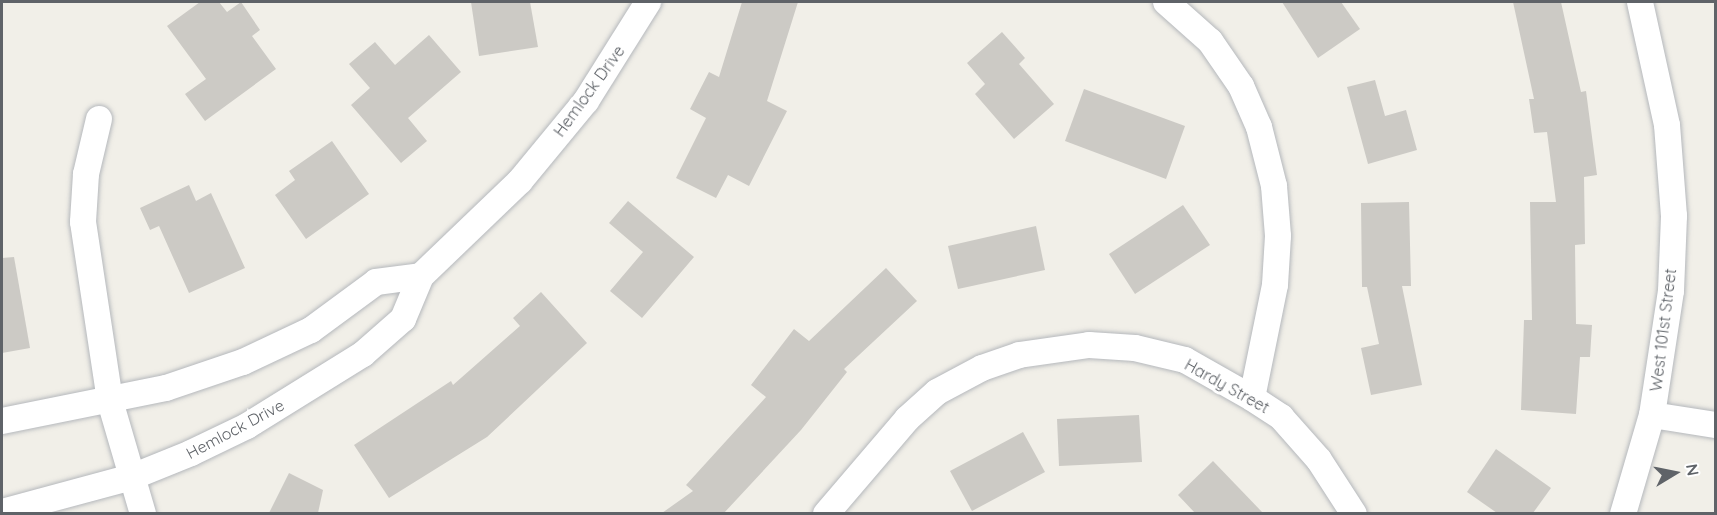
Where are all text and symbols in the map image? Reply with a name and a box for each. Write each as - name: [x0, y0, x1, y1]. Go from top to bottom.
- street label: Hemlock Drive: [549, 42, 629, 140]
- street label: West 101st Street: [1646, 267, 1680, 393]
- street label: Hardy Street: [1181, 355, 1273, 417]
- street label: Hemlock Drive: [183, 395, 287, 463]
- north arrow: [1645, 443, 1705, 503]
- text: N: [1682, 462, 1704, 477]

